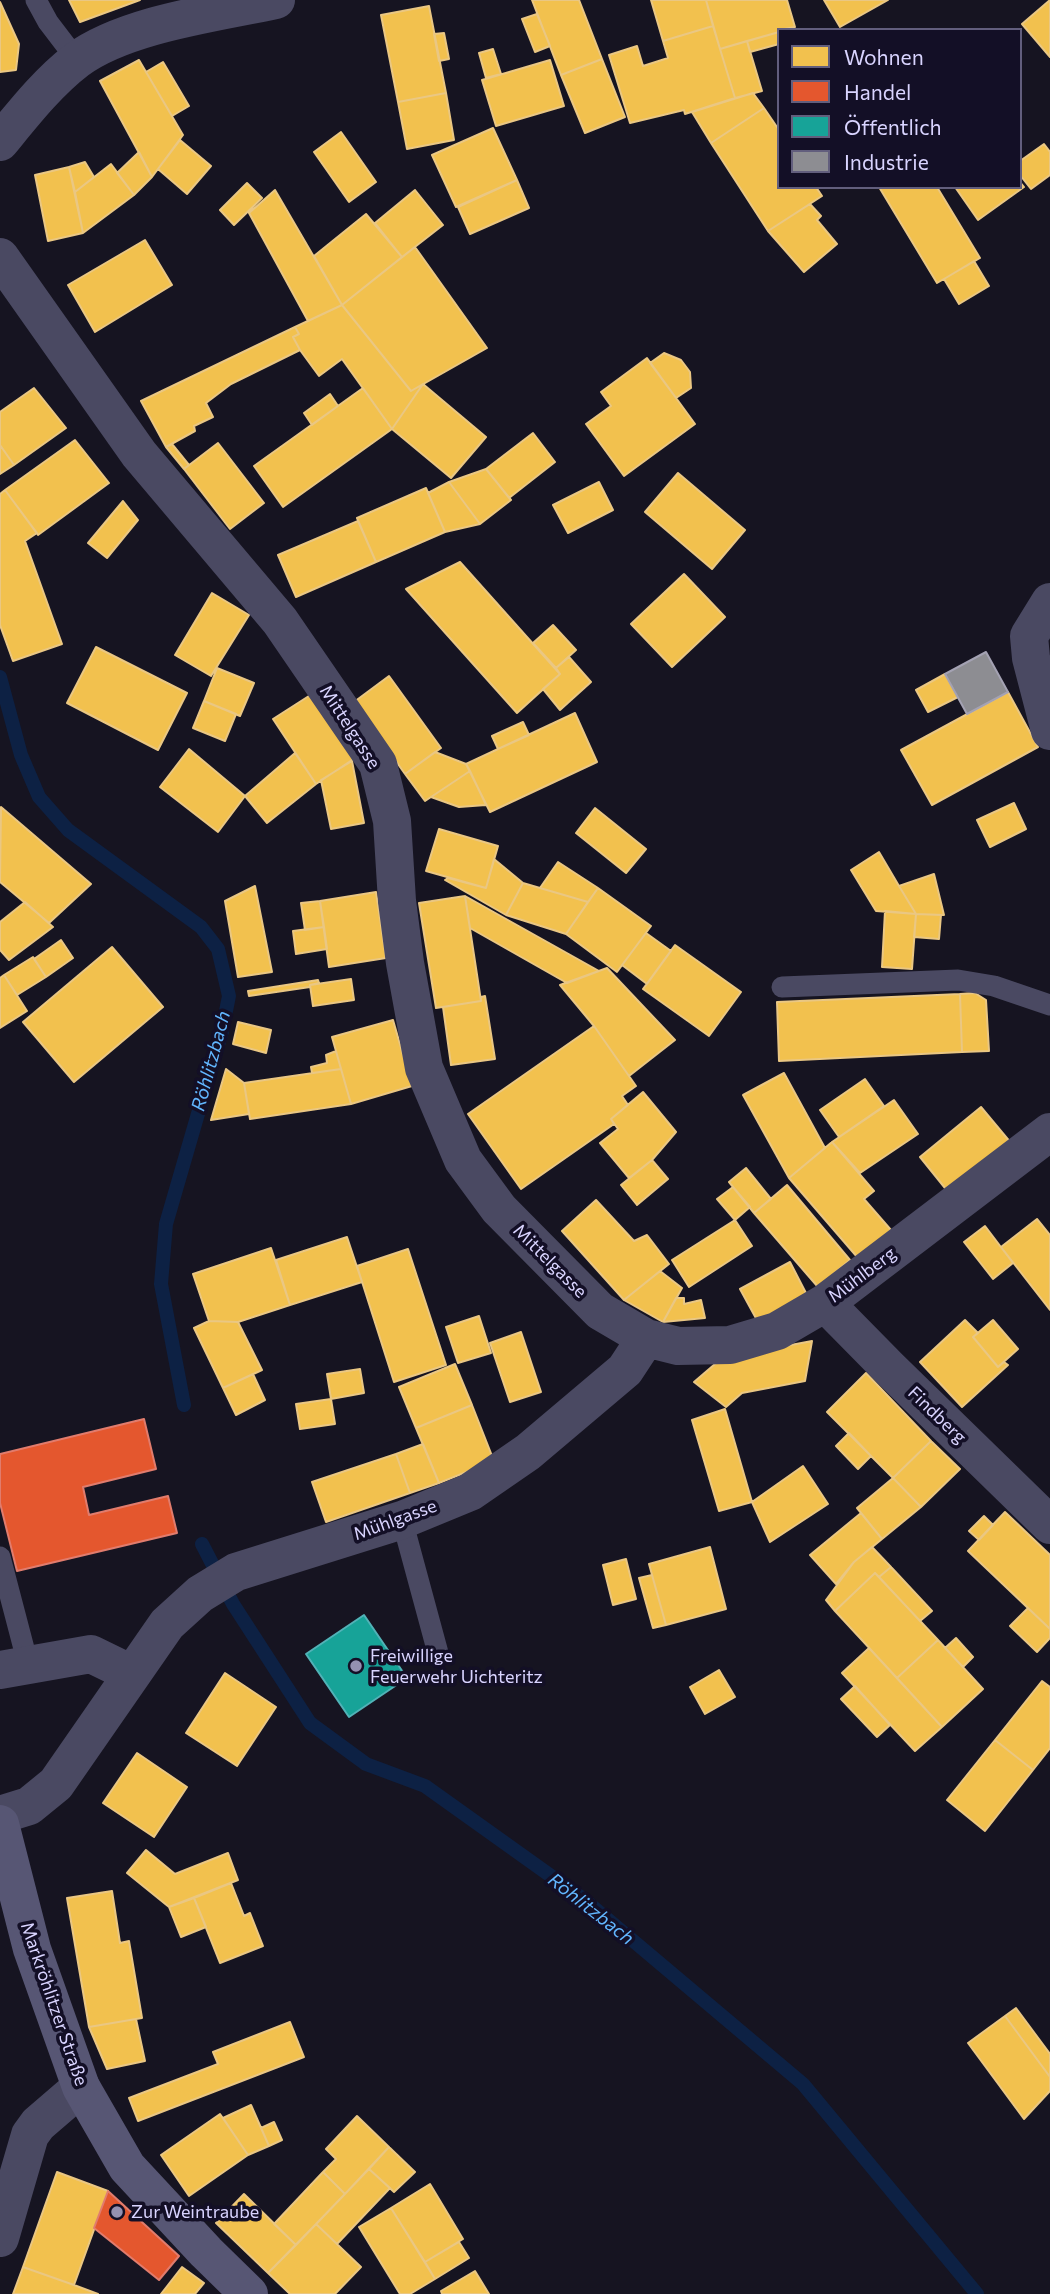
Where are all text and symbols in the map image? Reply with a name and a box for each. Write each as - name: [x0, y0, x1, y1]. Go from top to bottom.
- legend: [777, 28, 1022, 189]
- text: Wohnen: [844, 44, 924, 69]
- text: Handel: [844, 79, 911, 104]
- text: Öffentlich: [844, 114, 942, 139]
- text: Industrie: [844, 149, 929, 174]
- street label: Mittelgasse: [315, 681, 385, 773]
- water label: Röhlitzbach: [187, 1008, 235, 1114]
- street label: Mittelgasse: [509, 1220, 591, 1302]
- street label: Mühlberg: [824, 1243, 900, 1307]
- street label: Findberg: [903, 1382, 971, 1448]
- street label: Mühlgasse: [350, 1495, 440, 1545]
- place label: Freiwillige Feuerwehr Uichteritz: [370, 1645, 543, 1688]
- marker: Freiwillige Feuerwehr Uichteritz: [348, 1658, 364, 1674]
- water label: Röhlitzbach: [543, 1868, 639, 1950]
- street label: Markröhlitzer Straße: [16, 1919, 92, 2089]
- place label: Zur Weintraube: [131, 2201, 259, 2223]
- marker: Zur Weintraube: [109, 2204, 125, 2220]

